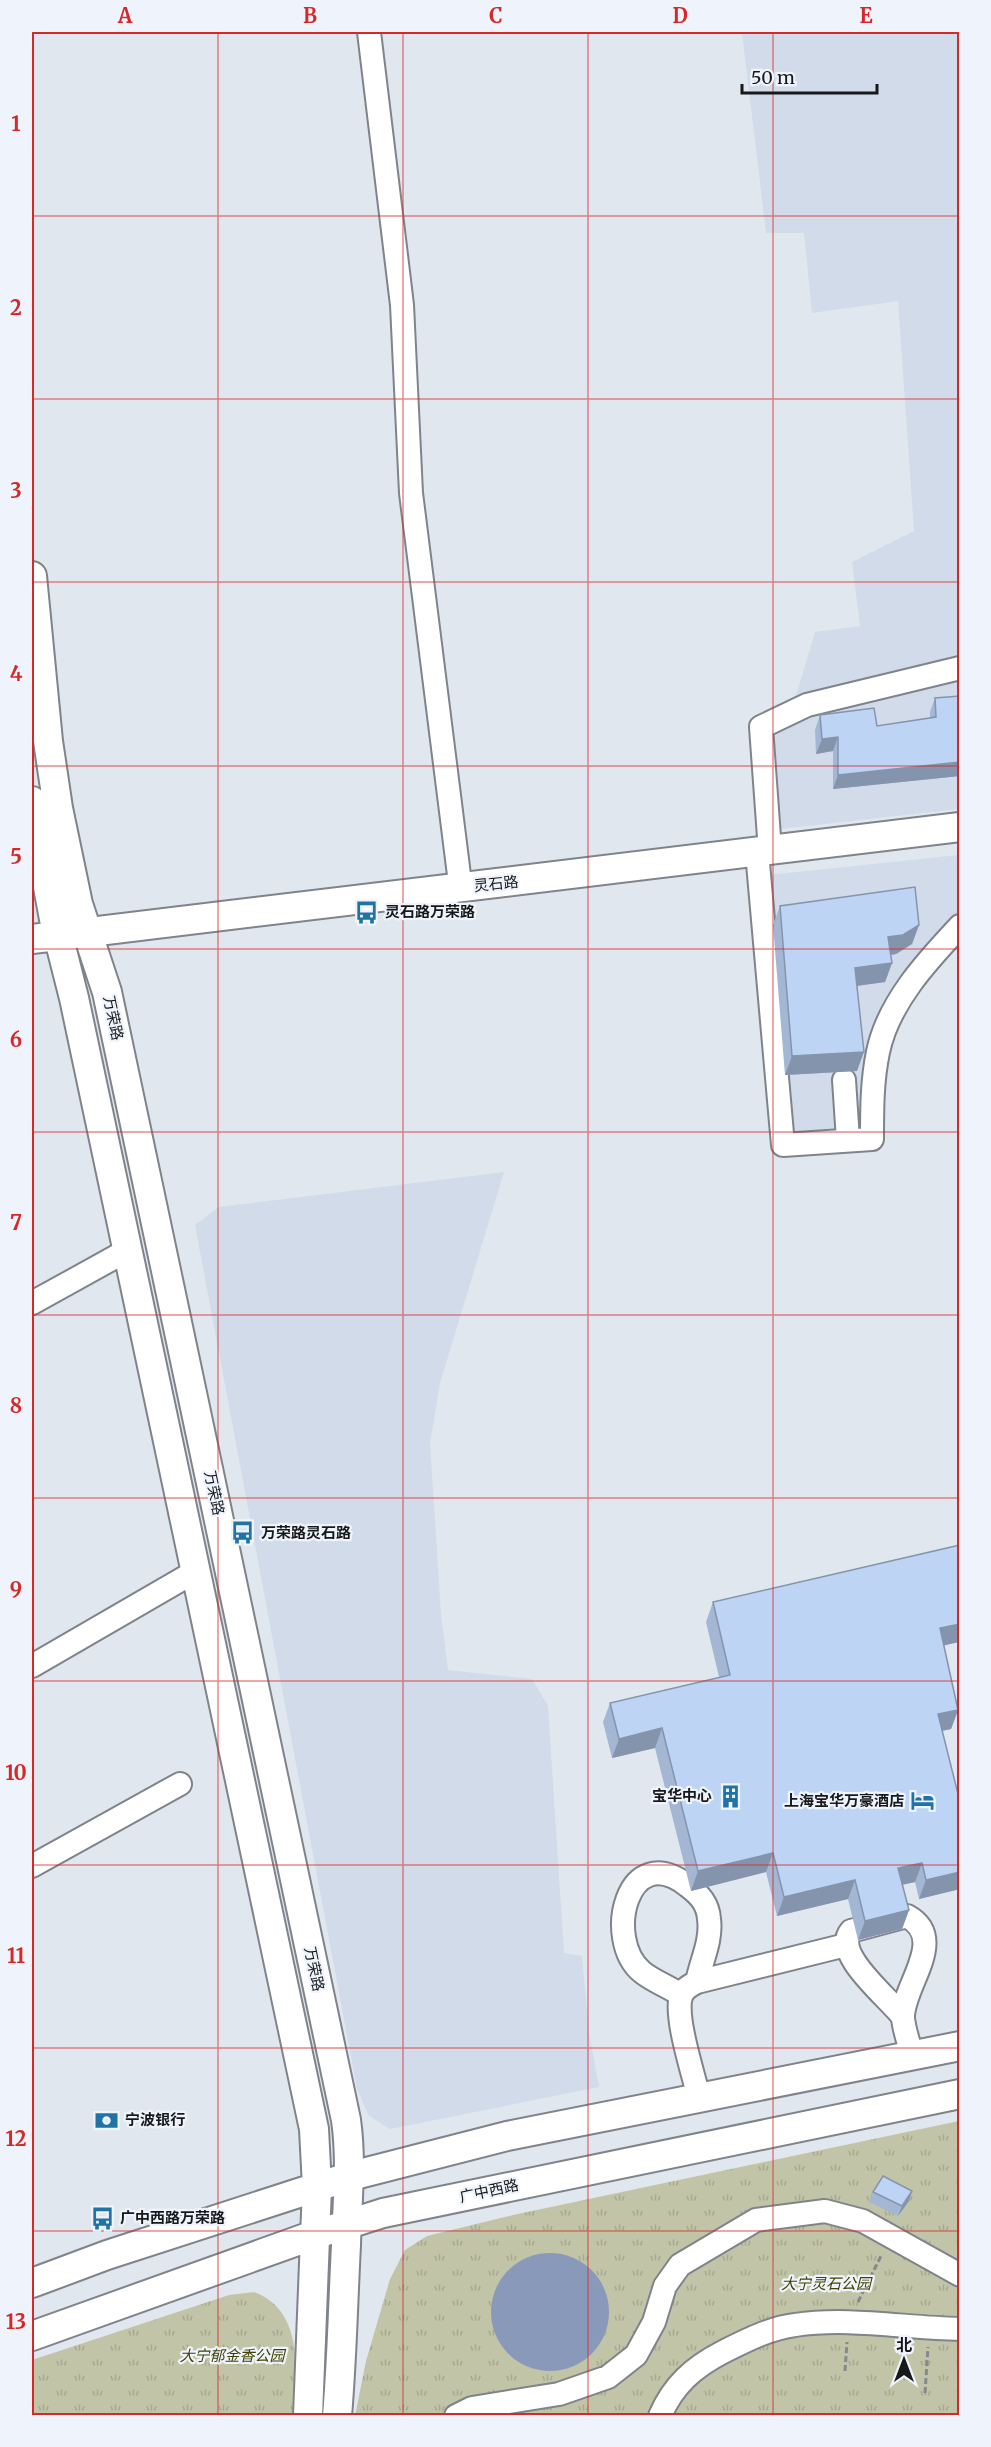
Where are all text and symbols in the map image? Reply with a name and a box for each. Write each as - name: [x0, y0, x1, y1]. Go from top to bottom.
- text: A: [117, 3, 133, 28]
- text: B: [303, 3, 317, 28]
- text: C: [489, 3, 503, 28]
- text: D: [672, 3, 688, 28]
- text: E: [859, 3, 873, 28]
- scale bar: [742, 57, 877, 95]
- text: 50 m: [751, 66, 795, 89]
- text: 1: [11, 111, 21, 136]
- text: 2: [10, 295, 22, 320]
- text: 3: [10, 478, 22, 503]
- text: 4: [10, 661, 23, 686]
- text: 5: [10, 844, 22, 869]
- street label: 灵石路: [473, 872, 519, 895]
- bus stop icon: 灵石路万荣路: [354, 899, 380, 925]
- place label: 灵石路万荣路: [385, 902, 475, 921]
- street label: 万荣路: [100, 994, 127, 1042]
- text: 6: [10, 1027, 22, 1052]
- text: 7: [10, 1210, 22, 1235]
- text: 8: [10, 1393, 22, 1418]
- street label: 万荣路: [201, 1469, 228, 1517]
- bus stop icon: 万荣路灵石路: [230, 1520, 256, 1546]
- place label: 万荣路灵石路: [261, 1523, 351, 1542]
- text: 9: [10, 1577, 22, 1602]
- text: 10: [5, 1760, 27, 1785]
- building icon: 宝华中心: [717, 1783, 743, 1809]
- place label: 宝华中心: [652, 1786, 712, 1805]
- hotel icon: 上海宝华万豪酒店: [909, 1788, 935, 1814]
- place label: 上海宝华万豪酒店: [784, 1791, 904, 1810]
- text: 11: [7, 1943, 25, 1968]
- street label: 万荣路: [301, 1945, 328, 1993]
- bank icon: 宁波银行: [94, 2107, 120, 2133]
- place label: 宁波银行: [125, 2110, 185, 2129]
- text: 12: [6, 2126, 27, 2151]
- street label: 广中西路: [458, 2175, 520, 2206]
- bus stop icon: 广中西路万荣路: [89, 2205, 115, 2231]
- place label: 广中西路万荣路: [120, 2208, 225, 2227]
- park label: 大宁灵石公园: [781, 2274, 873, 2293]
- text: 13: [6, 2309, 26, 2334]
- north arrow: [874, 2330, 934, 2390]
- text: 北: [896, 2335, 912, 2355]
- park label: 大宁郁金香公园: [179, 2346, 286, 2365]

